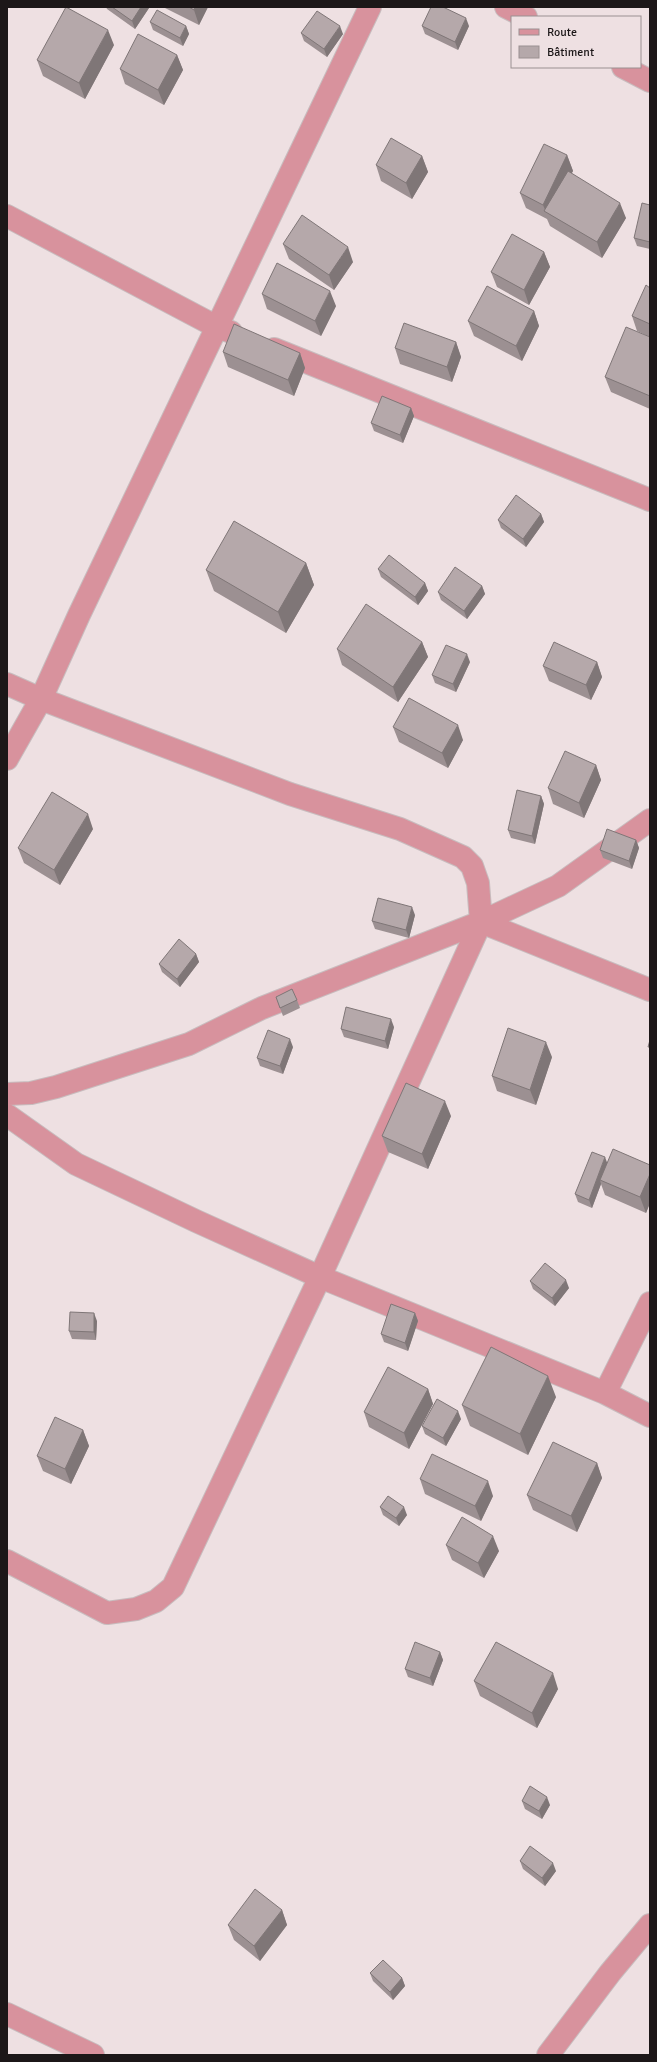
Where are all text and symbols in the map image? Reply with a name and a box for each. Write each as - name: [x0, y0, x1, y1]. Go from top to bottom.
- legend: [511, 16, 641, 68]
- text: Route: [547, 25, 577, 40]
- text: Bâtiment: [547, 45, 594, 60]

